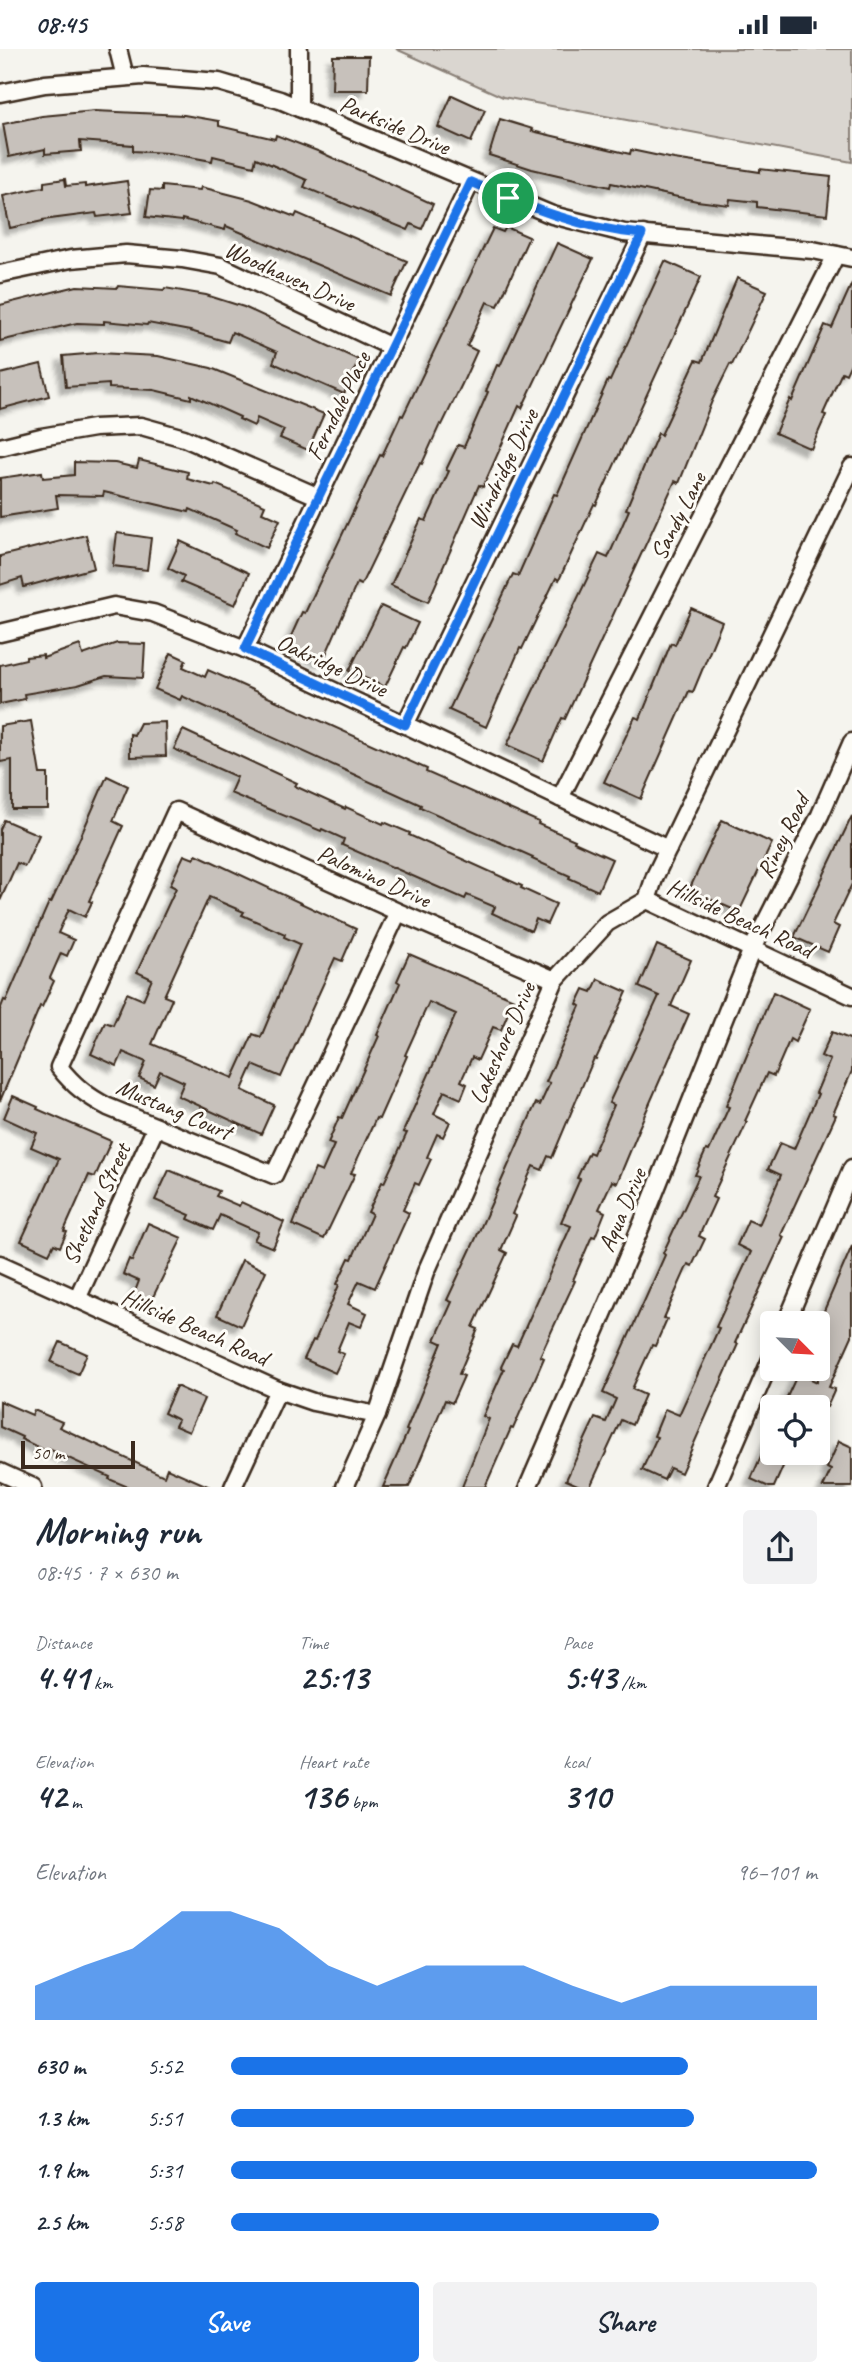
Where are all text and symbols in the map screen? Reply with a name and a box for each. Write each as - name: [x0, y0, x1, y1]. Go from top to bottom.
- text: 08:45: [35, 8, 87, 41]
- street label: Parkside Drive: [336, 88, 457, 162]
- pin: [478, 168, 538, 228]
- icon: arrive: [489, 179, 527, 217]
- street label: Woodhaven Drive: [220, 234, 362, 319]
- street label: Ferndale Place: [299, 345, 378, 465]
- street label: Windridge Drive: [461, 402, 546, 534]
- street label: Sandy Lane: [643, 465, 714, 565]
- street label: Oakridge Drive: [272, 626, 394, 705]
- street label: Riney Road: [750, 786, 818, 883]
- street label: Palomino Drive: [313, 838, 437, 915]
- street label: Hillside Beach Road: [662, 871, 821, 966]
- street label: Lakeshore Drive: [462, 976, 543, 1108]
- street label: Mustang Court: [112, 1071, 239, 1148]
- street label: Shetland Street: [55, 1137, 138, 1269]
- street label: Aqua Drive: [591, 1162, 654, 1256]
- street label: Hillside Beach Road: [117, 1281, 276, 1374]
- north arrow: [760, 1311, 830, 1381]
- map controls: [760, 1311, 830, 1465]
- button: locate: [760, 1395, 830, 1465]
- scale bar: [21, 1438, 135, 1470]
- text: 50 m: [32, 1441, 64, 1465]
- text: Morning run: [35, 1508, 201, 1555]
- button: share: [743, 1510, 817, 1584]
- text: 08:45 · 7 × 630 m: [35, 1558, 178, 1587]
- text: Distance: [35, 1631, 92, 1655]
- text: Time: [299, 1631, 328, 1655]
- text: Pace: [563, 1631, 592, 1655]
- text: 4.41: [35, 1655, 89, 1700]
- text: 25:13: [299, 1655, 368, 1700]
- text: 5:43: [563, 1655, 617, 1700]
- text: km: [89, 1671, 112, 1695]
- text: /km: [617, 1671, 646, 1695]
- text: Elevation: [35, 1750, 93, 1774]
- text: Heart rate: [299, 1750, 368, 1774]
- text: kcal: [563, 1750, 588, 1774]
- text: 42: [35, 1774, 67, 1819]
- text: 136: [299, 1774, 347, 1819]
- text: 310: [563, 1774, 610, 1819]
- text: m: [67, 1790, 82, 1814]
- text: bpm: [347, 1790, 378, 1814]
- text: Elevation: [35, 1858, 106, 1887]
- text: 96–101 m: [737, 1858, 817, 1887]
- text: 630 m: [35, 2052, 85, 2081]
- text: 5:52: [147, 2052, 183, 2081]
- text: 1.3 km: [35, 2104, 89, 2133]
- text: 5:51: [147, 2104, 183, 2133]
- text: 1.9 km: [35, 2156, 88, 2185]
- text: 5:31: [147, 2156, 183, 2185]
- text: 2.5 km: [35, 2208, 88, 2237]
- text: 5:58: [147, 2208, 183, 2237]
- button: Save: [35, 2282, 419, 2362]
- button: Share: [433, 2282, 817, 2362]

